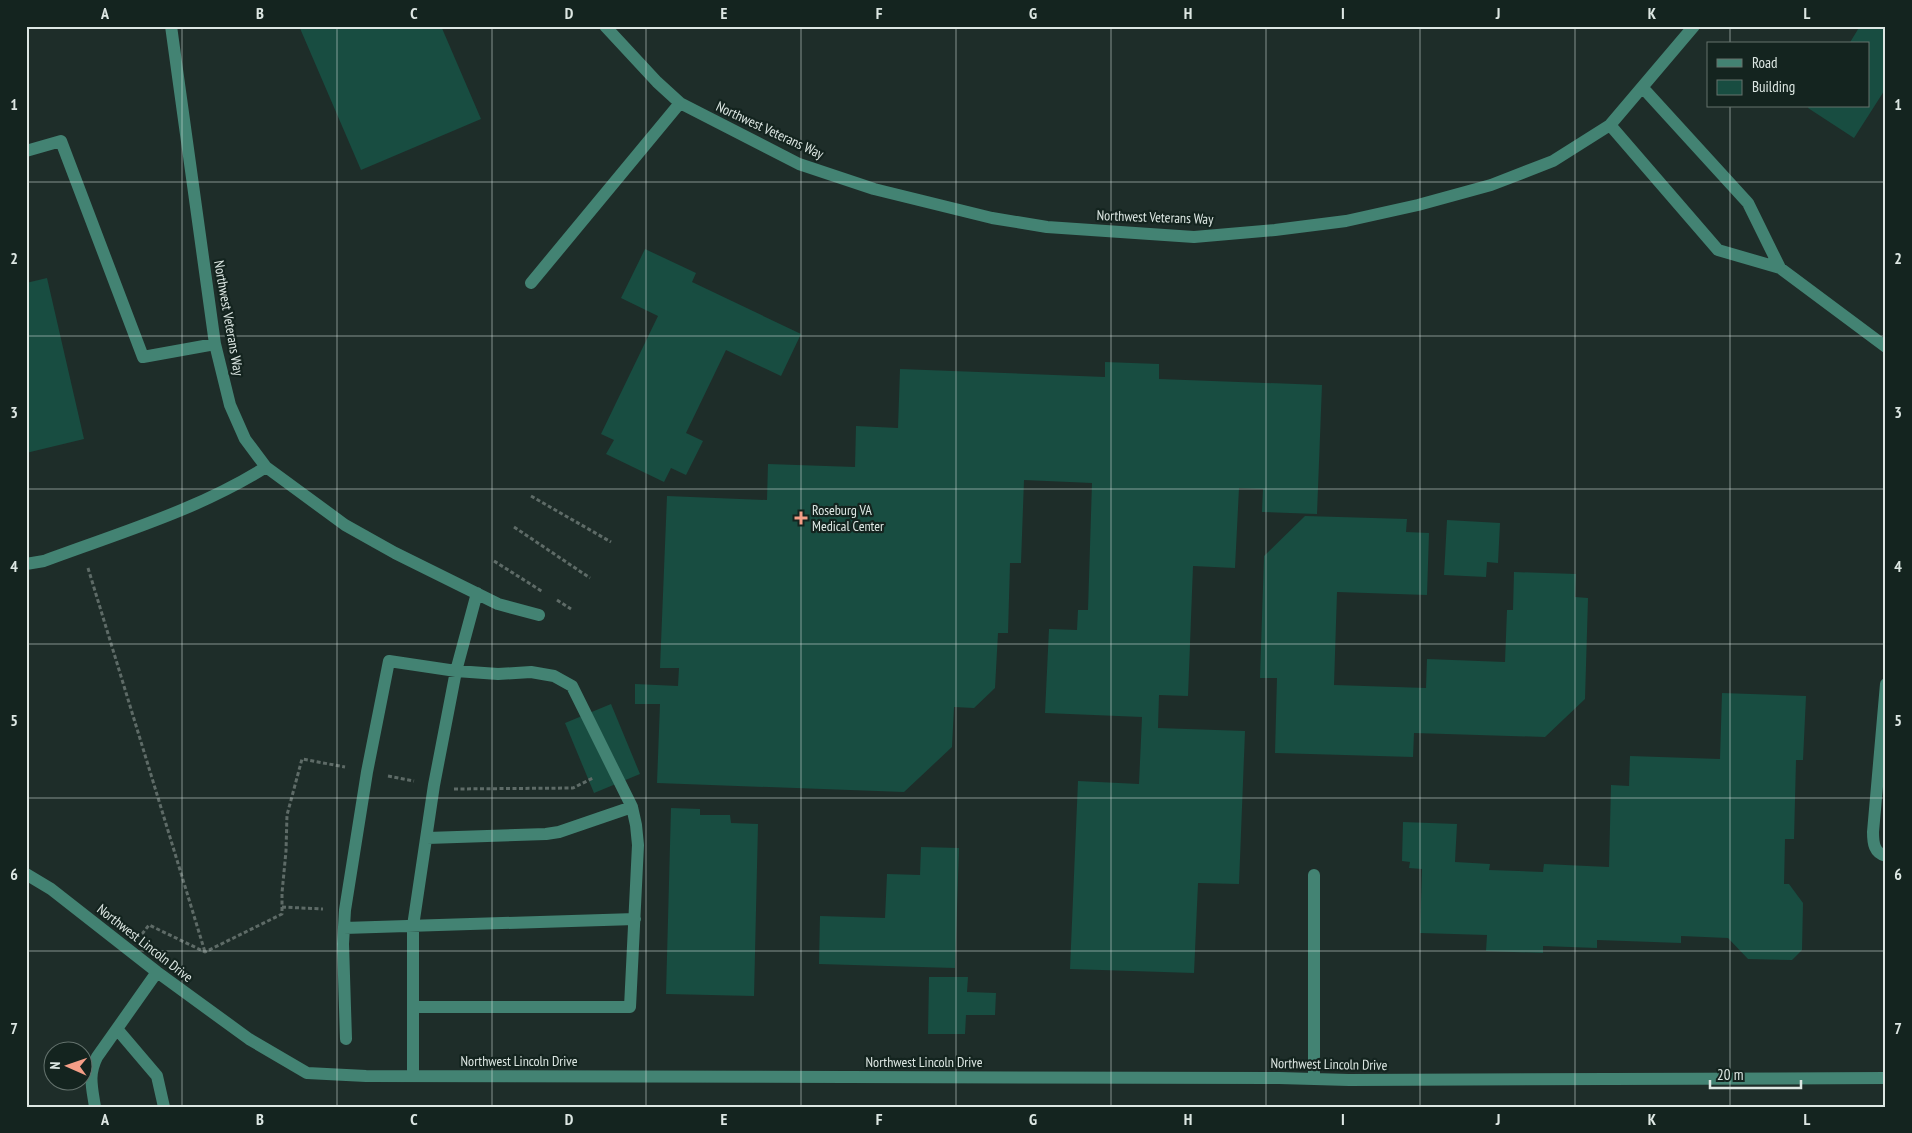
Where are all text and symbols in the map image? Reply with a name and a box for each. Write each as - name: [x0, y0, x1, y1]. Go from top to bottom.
- text: A: [100, 3, 110, 23]
- text: B: [256, 3, 264, 23]
- text: C: [410, 3, 418, 23]
- text: D: [565, 3, 574, 23]
- text: E: [721, 3, 728, 23]
- text: F: [876, 3, 883, 23]
- text: G: [1029, 3, 1037, 23]
- text: H: [1184, 3, 1192, 23]
- text: I: [1341, 3, 1345, 23]
- text: J: [1495, 3, 1500, 23]
- text: K: [1648, 3, 1657, 23]
- text: L: [1804, 3, 1811, 23]
- legend: [1707, 42, 1870, 108]
- text: Road: [1752, 53, 1778, 72]
- text: Building: [1752, 77, 1795, 96]
- text: 1: [10, 94, 18, 114]
- text: 1: [1894, 94, 1902, 114]
- street label: Northwest Veterans Way: [713, 97, 827, 163]
- street label: Northwest Veterans Way: [1096, 206, 1214, 228]
- text: 2: [10, 248, 18, 268]
- text: 2: [1894, 248, 1902, 268]
- street label: Northwest Veterans Way: [210, 259, 248, 378]
- text: 3: [10, 402, 18, 422]
- text: 3: [1894, 402, 1902, 422]
- place label: Roseburg VA Medical Center: [812, 501, 884, 535]
- marker: Roseburg VA Medical Center: [794, 511, 808, 525]
- text: 4: [10, 556, 18, 576]
- text: 4: [1894, 556, 1902, 576]
- text: 5: [10, 710, 18, 730]
- text: 5: [1894, 710, 1902, 730]
- text: 6: [10, 864, 18, 884]
- text: 6: [1894, 864, 1902, 884]
- street label: Northwest Lincoln Drive: [93, 900, 197, 986]
- text: 7: [10, 1018, 18, 1038]
- text: 7: [1894, 1018, 1902, 1038]
- north arrow: [42, 1040, 92, 1090]
- street label: Northwest Lincoln Drive: [461, 1052, 578, 1070]
- street label: Northwest Lincoln Drive: [866, 1053, 983, 1071]
- street label: Northwest Lincoln Drive: [1270, 1054, 1388, 1074]
- scale bar: [1710, 1058, 1801, 1090]
- text: N: [46, 1061, 64, 1070]
- text: 20 m: [1717, 1065, 1743, 1084]
- text: A: [100, 1109, 110, 1129]
- text: B: [256, 1109, 264, 1129]
- text: C: [410, 1109, 418, 1129]
- text: D: [565, 1109, 574, 1129]
- text: E: [721, 1109, 728, 1129]
- text: F: [876, 1109, 883, 1129]
- text: G: [1029, 1109, 1037, 1129]
- text: H: [1184, 1109, 1192, 1129]
- text: I: [1341, 1109, 1345, 1129]
- text: J: [1495, 1109, 1500, 1129]
- text: K: [1648, 1109, 1657, 1129]
- text: L: [1804, 1109, 1811, 1129]

